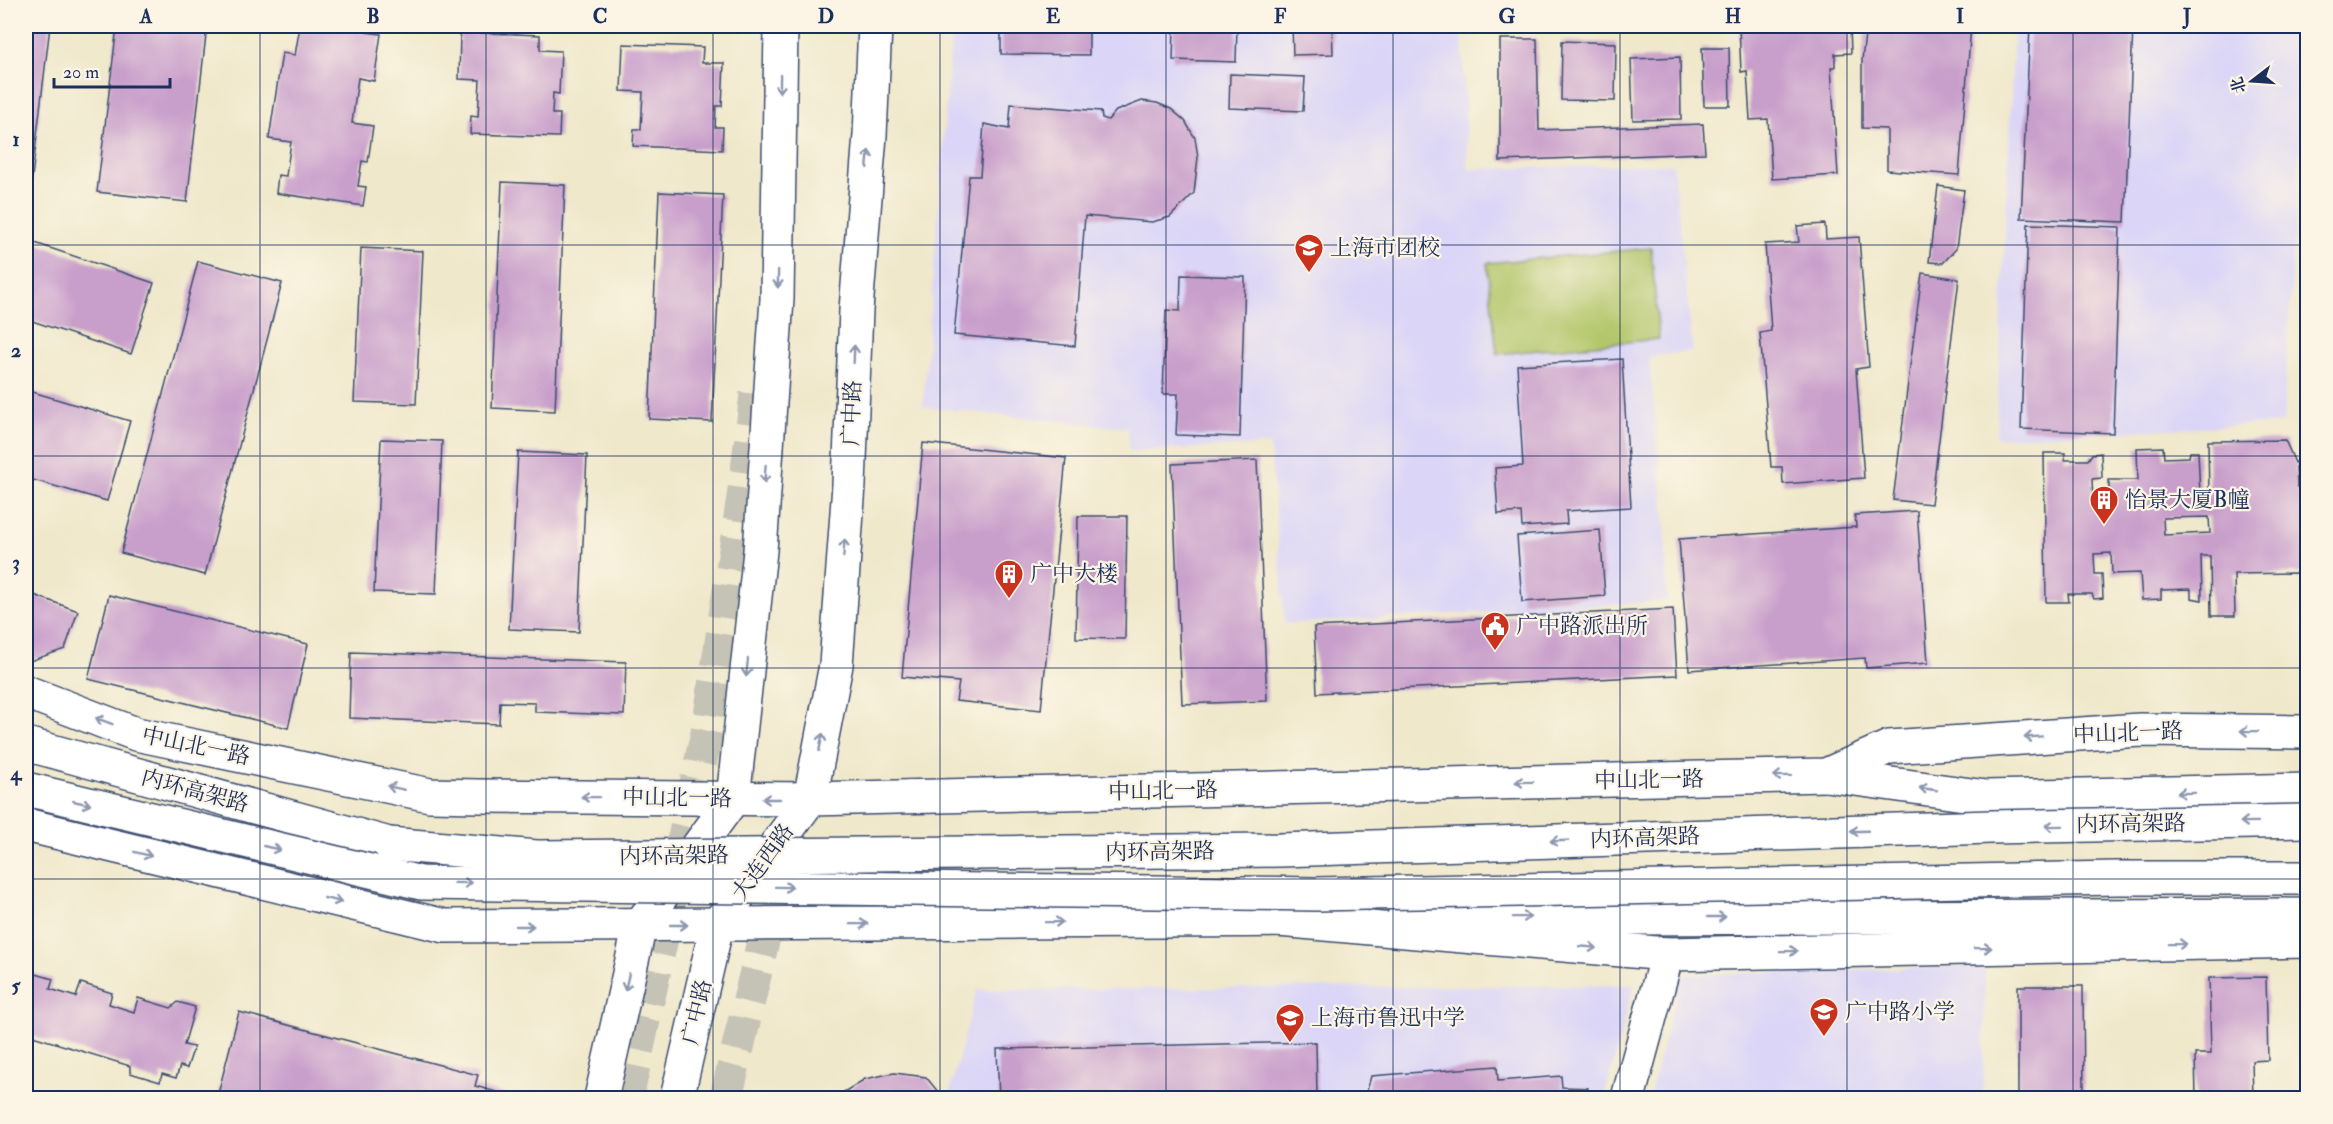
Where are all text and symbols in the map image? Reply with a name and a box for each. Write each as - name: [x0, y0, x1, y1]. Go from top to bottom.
- text: A: [139, 4, 153, 29]
- text: B: [366, 4, 380, 29]
- text: C: [593, 4, 607, 29]
- text: D: [818, 4, 834, 29]
- text: E: [1046, 4, 1061, 29]
- text: F: [1274, 4, 1287, 29]
- text: G: [1499, 4, 1516, 29]
- text: H: [1725, 4, 1741, 29]
- text: I: [1956, 4, 1964, 29]
- text: J: [2182, 4, 2191, 29]
- scale bar: [54, 51, 170, 89]
- north arrow: [2222, 51, 2282, 111]
- text: 20 m: [63, 61, 99, 84]
- one-way arrow: [774, 73, 786, 93]
- text: 北: [2227, 75, 2251, 96]
- text: 1: [12, 127, 20, 152]
- one-way arrow: [863, 150, 874, 170]
- school or university icon: 上海市团校: [1293, 232, 1325, 274]
- place label: 上海市团校: [1330, 234, 1440, 262]
- one-way arrow: [772, 268, 783, 288]
- text: 2: [11, 338, 21, 363]
- one-way arrow: [849, 344, 860, 364]
- street label: 广中路: [837, 380, 867, 446]
- one-way arrow: [759, 463, 770, 483]
- building icon: 怡景大厦B幢: [2088, 484, 2120, 526]
- place label: 怡景大厦B幢: [2125, 486, 2249, 514]
- one-way arrow: [839, 539, 850, 559]
- text: 3: [12, 550, 20, 575]
- building icon: 广中大楼: [993, 558, 1025, 600]
- place label: 广中大楼: [1030, 560, 1118, 588]
- public building icon: 广中路派出所: [1479, 610, 1511, 652]
- place label: 广中路派出所: [1516, 612, 1648, 640]
- one-way arrow: [741, 657, 752, 677]
- one-way arrow: [95, 715, 114, 726]
- street label: 中山北一路: [2073, 717, 2183, 749]
- street label: 中山北一路: [139, 721, 253, 771]
- one-way arrow: [2240, 726, 2260, 737]
- one-way arrow: [816, 732, 827, 752]
- one-way arrow: [2024, 732, 2044, 743]
- text: 4: [10, 761, 23, 786]
- street label: 内环高架路: [138, 763, 252, 819]
- street label: 中山北一路: [1594, 765, 1704, 795]
- one-way arrow: [1772, 771, 1792, 782]
- street label: 中山北一路: [1108, 776, 1218, 806]
- one-way arrow: [1514, 777, 1534, 788]
- one-way arrow: [387, 782, 406, 793]
- street label: 中山北一路: [622, 783, 732, 813]
- one-way arrow: [1919, 783, 1938, 794]
- one-way arrow: [2177, 787, 2197, 798]
- one-way arrow: [581, 791, 601, 803]
- one-way arrow: [762, 793, 782, 805]
- one-way arrow: [73, 797, 92, 809]
- street label: 内环高架路: [2076, 809, 2186, 839]
- one-way arrow: [2240, 816, 2260, 828]
- street label: 大连西路: [726, 818, 800, 906]
- one-way arrow: [2045, 820, 2065, 832]
- street label: 内环高架路: [1590, 822, 1700, 854]
- one-way arrow: [1850, 826, 1870, 837]
- one-way arrow: [1550, 836, 1570, 847]
- street label: 内环高架路: [1105, 837, 1215, 867]
- street label: 内环高架路: [619, 841, 729, 871]
- one-way arrow: [262, 842, 281, 854]
- one-way arrow: [134, 849, 153, 861]
- one-way arrow: [453, 877, 473, 889]
- one-way arrow: [774, 881, 794, 893]
- one-way arrow: [323, 894, 342, 906]
- one-way arrow: [1707, 911, 1727, 923]
- one-way arrow: [1512, 912, 1532, 923]
- one-way arrow: [1044, 916, 1064, 928]
- one-way arrow: [849, 918, 869, 930]
- one-way arrow: [668, 919, 688, 931]
- one-way arrow: [515, 920, 535, 932]
- one-way arrow: [2168, 938, 2188, 950]
- one-way arrow: [1578, 942, 1598, 953]
- one-way arrow: [1973, 942, 1993, 953]
- one-way arrow: [1778, 946, 1798, 957]
- text: 5: [12, 973, 22, 998]
- one-way arrow: [621, 973, 633, 992]
- street label: 广中路: [676, 977, 718, 1047]
- school or university icon: 广中路小学: [1808, 996, 1840, 1038]
- place label: 广中路小学: [1845, 998, 1955, 1026]
- school or university icon: 上海市鲁迅中学: [1274, 1002, 1306, 1044]
- place label: 上海市鲁迅中学: [1311, 1004, 1465, 1032]

